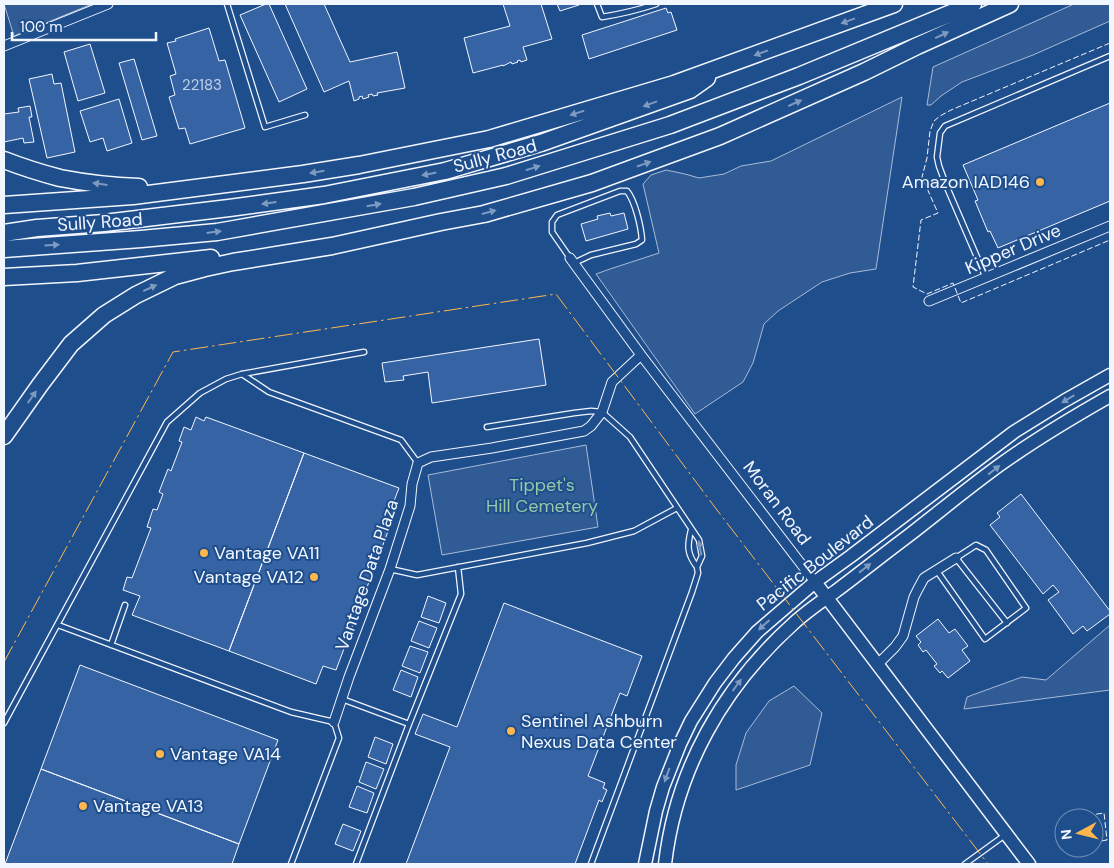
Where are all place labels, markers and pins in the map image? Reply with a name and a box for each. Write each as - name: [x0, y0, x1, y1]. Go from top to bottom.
- place label: Amazon IAD146: [902, 170, 1030, 194]
- marker: Amazon IAD146: [1034, 176, 1046, 188]
- place label: Vantage VA11: [214, 541, 320, 565]
- marker: Vantage VA11: [198, 547, 210, 559]
- place label: Vantage VA12: [194, 565, 304, 589]
- marker: Vantage VA12: [308, 571, 320, 583]
- place label: Sentinel Ashburn Nexus Data Center: [521, 709, 677, 754]
- marker: Sentinel Ashburn Nexus Data Center: [505, 725, 517, 737]
- place label: Vantage VA14: [170, 742, 281, 766]
- marker: Vantage VA14: [154, 748, 166, 760]
- place label: Vantage VA13: [93, 794, 204, 818]
- marker: Vantage VA13: [77, 800, 89, 812]

